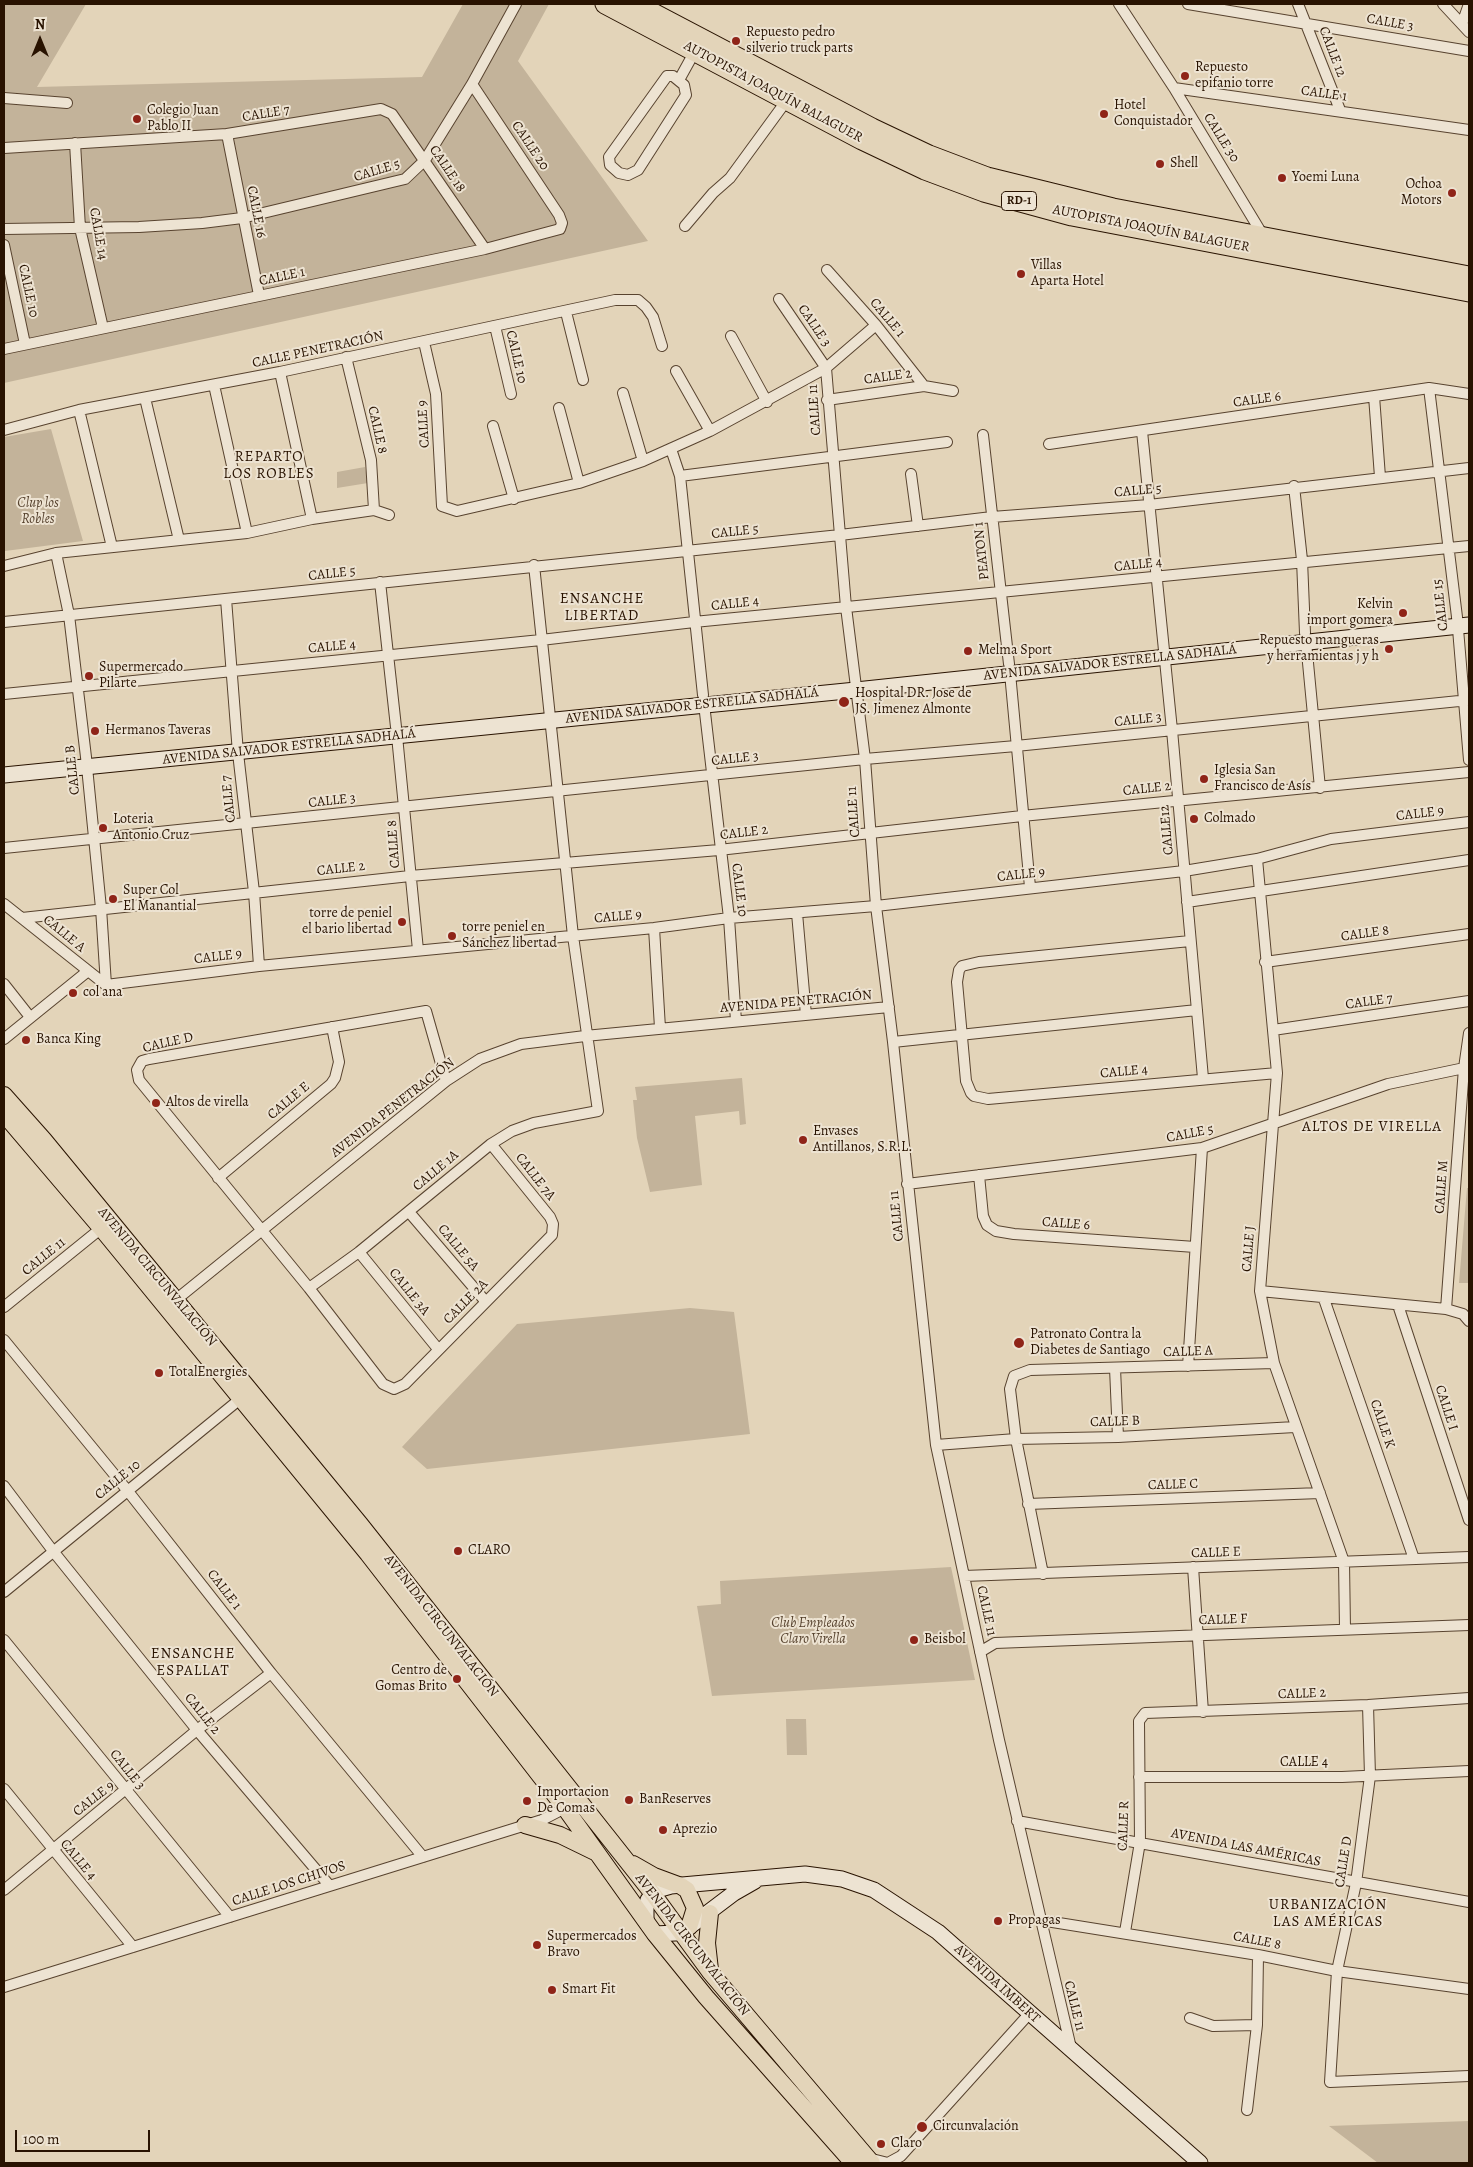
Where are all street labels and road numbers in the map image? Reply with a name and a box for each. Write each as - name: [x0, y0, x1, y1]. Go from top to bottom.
- street label: CALLE 3: [1365, 11, 1415, 35]
- street label: CALLE 12: [1315, 24, 1349, 80]
- street label: AUTOPISTA JOAQUÍN BALAGUER: [681, 38, 865, 146]
- street label: CALLE 1: [1300, 82, 1348, 106]
- street label: CALLE 7: [241, 102, 291, 126]
- street label: CALLE 30: [1199, 110, 1243, 166]
- street label: CALLE 20: [507, 118, 553, 174]
- street label: CALLE 18: [425, 142, 469, 196]
- street label: CALLE 5: [352, 156, 402, 186]
- street label: CALLE 16: [243, 184, 269, 240]
- road number: RD-1: [1002, 192, 1036, 210]
- street label: AUTOPISTA JOAQUÍN BALAGUER: [1051, 202, 1251, 256]
- street label: CALLE 14: [85, 207, 111, 261]
- street label: CALLE 10: [14, 263, 42, 319]
- street label: CALLE 1: [258, 264, 306, 290]
- street label: CALLE 1: [866, 295, 908, 341]
- street label: CALLE 3: [794, 302, 834, 350]
- street label: CALLE PENETRACIÓN: [251, 328, 385, 372]
- street label: CALLE 10: [502, 329, 530, 385]
- street label: CALLE 2: [863, 365, 913, 389]
- street label: CALLE 11: [805, 384, 825, 436]
- street label: CALLE 6: [1232, 388, 1282, 412]
- street label: CALLE 9: [414, 400, 434, 448]
- street label: CALLE 8: [363, 405, 391, 455]
- street label: CALLE 5: [1114, 481, 1162, 501]
- street label: CALLE 5: [710, 521, 760, 543]
- street label: PEATON 1: [971, 521, 993, 581]
- street label: CALLE 4: [1113, 554, 1163, 576]
- street label: CALLE 5: [307, 563, 357, 585]
- street label: CALLE 15: [1429, 578, 1453, 632]
- street label: CALLE 4: [710, 593, 760, 615]
- street label: CALLE 4: [307, 637, 357, 657]
- street label: AVENIDA SALVADOR ESTRELLA SADHALÁ: [983, 641, 1237, 685]
- street label: AVENIDA SALVADOR ESTRELLA SADHALÁ: [565, 684, 819, 728]
- street label: CALLE 3: [1114, 709, 1162, 731]
- street label: AVENIDA SALVADOR ESTRELLA SADHALÁ: [162, 725, 416, 769]
- street label: CALLE B: [62, 744, 84, 796]
- street label: CALLE 3: [711, 748, 759, 770]
- street label: CALLE 7: [218, 775, 240, 823]
- street label: CALLE 2: [1122, 778, 1172, 800]
- street label: CALLE 11: [844, 786, 864, 838]
- street label: CALLE 3: [308, 790, 356, 812]
- street label: CALLE 9: [1395, 803, 1445, 825]
- street label: CALLE12: [1156, 804, 1178, 856]
- street label: CALLE 8: [384, 819, 404, 869]
- street label: CALLE 2: [719, 822, 769, 844]
- street label: CALLE 2: [316, 858, 366, 880]
- street label: CALLE 10: [727, 862, 751, 918]
- street label: CALLE 9: [996, 864, 1046, 886]
- street label: CALLE 9: [593, 907, 643, 927]
- street label: CALLE A: [39, 912, 89, 956]
- street label: CALLE 8: [1340, 922, 1390, 946]
- street label: CALLE 9: [193, 946, 243, 968]
- street label: AVENIDA PENETRACIÓN: [719, 987, 873, 1017]
- street label: CALLE 7: [1344, 990, 1394, 1014]
- street label: CALLE D: [141, 1029, 195, 1057]
- street label: AVENIDA PENETRACIÓN: [328, 1054, 458, 1162]
- street label: CALLE 4: [1099, 1062, 1149, 1082]
- street label: CALLE E: [264, 1079, 314, 1123]
- street label: CALLE 5: [1165, 1121, 1215, 1147]
- street label: CALLE 1A: [410, 1147, 462, 1195]
- street label: CALLE 7A: [511, 1150, 559, 1204]
- street label: CALLE M: [1432, 1160, 1452, 1214]
- street label: CALLE 11: [886, 1190, 908, 1242]
- street label: AVENIDA CIRCUNVALACIÓN: [94, 1204, 220, 1350]
- street label: CALLE 6: [1041, 1214, 1091, 1234]
- street label: CALLE 5A: [434, 1221, 482, 1275]
- street label: CALLE J: [1239, 1225, 1259, 1273]
- street label: CALLE 11: [19, 1234, 69, 1280]
- street label: CALLE 3A: [385, 1265, 433, 1319]
- street label: CALLE 2A: [440, 1276, 492, 1328]
- street label: CALLE A: [1163, 1343, 1213, 1361]
- street label: CALLE I: [1431, 1383, 1461, 1433]
- street label: CALLE K: [1366, 1397, 1398, 1451]
- street label: CALLE B: [1090, 1413, 1140, 1431]
- street label: CALLE 10: [92, 1457, 144, 1503]
- street label: CALLE C: [1148, 1476, 1198, 1494]
- street label: CALLE E: [1191, 1544, 1241, 1562]
- street label: AVENIDA CIRCUNVALACIÓN: [380, 1552, 502, 1700]
- street label: CALLE 1: [203, 1567, 245, 1613]
- street label: CALLE 11: [972, 1584, 1000, 1638]
- street label: CALLE F: [1198, 1611, 1248, 1629]
- street label: CALLE 2: [1278, 1685, 1326, 1703]
- street label: CALLE 2: [180, 1690, 224, 1738]
- street label: CALLE 3: [106, 1746, 148, 1794]
- street label: CALLE 4: [1280, 1755, 1328, 1771]
- street label: CALLE 9: [70, 1778, 118, 1820]
- street label: CALLE R: [1115, 1801, 1133, 1851]
- street label: AVENIDA LAS AMÉRICAS: [1170, 1825, 1322, 1871]
- street label: CALLE D: [1332, 1835, 1356, 1889]
- street label: CALLE 4: [56, 1836, 100, 1884]
- street label: CALLE LOS CHIVOS: [230, 1858, 348, 1910]
- street label: AVENIDA CIRCUNVALACIÓN: [631, 1871, 753, 2019]
- street label: CALLE 8: [1232, 1928, 1282, 1954]
- street label: AVENIDA IMBERT: [951, 1941, 1043, 2027]
- street label: CALLE 11: [1060, 1979, 1088, 2033]

